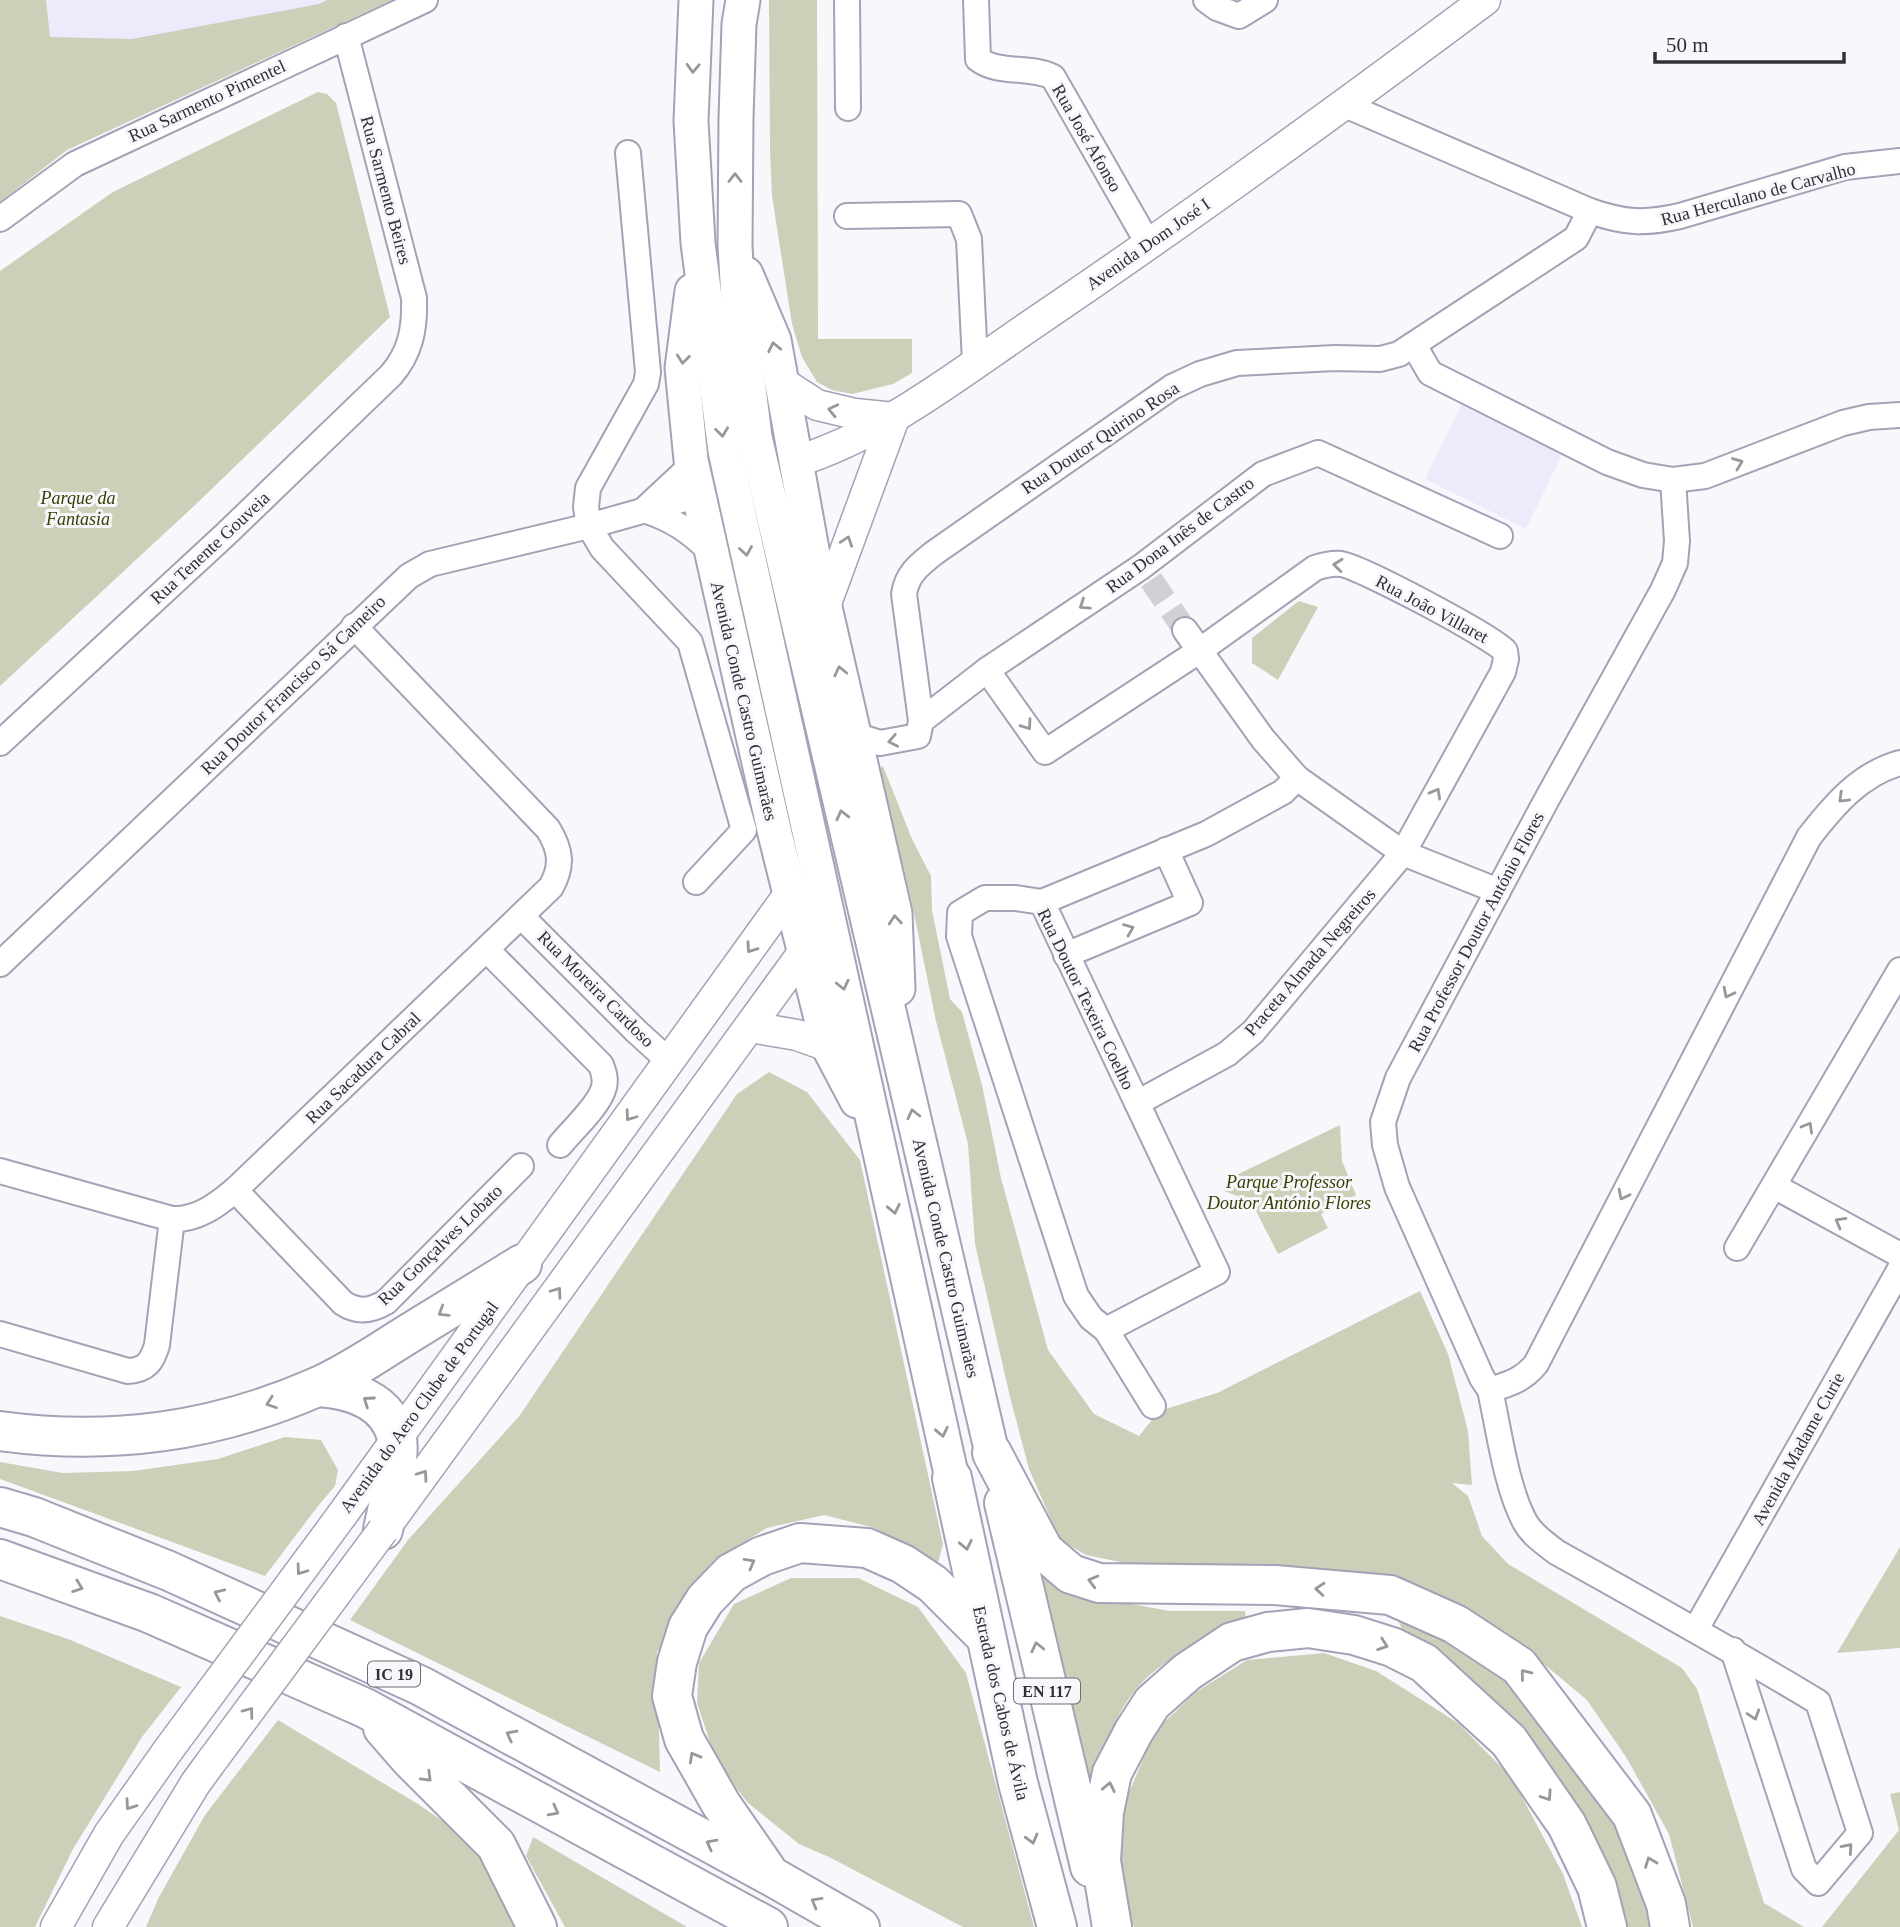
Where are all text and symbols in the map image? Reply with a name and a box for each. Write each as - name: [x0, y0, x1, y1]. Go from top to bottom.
- scale bar: [1655, 21, 1844, 65]
- text: 50 m: [1666, 33, 1709, 57]
- street label: Rua Sarmento Pimentel: [125, 56, 289, 146]
- one-way arrow: [685, 63, 701, 74]
- street label: Rua José Afonso: [1048, 81, 1126, 195]
- street label: Rua Sarmento Beires: [357, 114, 415, 266]
- street label: Rua Herculano de Carvalho: [1659, 158, 1857, 230]
- one-way arrow: [727, 172, 743, 182]
- street label: Avenida Dom José I: [1082, 194, 1214, 294]
- one-way arrow: [768, 341, 783, 353]
- one-way arrow: [676, 353, 691, 365]
- street label: Rua Doutor Quirino Rosa: [1018, 378, 1182, 498]
- one-way arrow: [828, 403, 840, 418]
- one-way arrow: [715, 426, 730, 438]
- one-way arrow: [1732, 457, 1744, 471]
- street label: Rua Dona Inês de Castro: [1102, 473, 1258, 597]
- park label: Parque da Fantasia: [40, 488, 115, 529]
- street label: Rua Tenente Gouveia: [146, 488, 274, 608]
- one-way arrow: [839, 536, 853, 548]
- one-way arrow: [738, 545, 753, 557]
- one-way arrow: [1332, 558, 1344, 573]
- street label: Rua João Villaret: [1372, 571, 1492, 647]
- street label: Avenida Conde Castro Guimarães: [707, 579, 781, 823]
- street label: Rua Doutor Francisco Sá Carneiro: [197, 591, 389, 779]
- one-way arrow: [1079, 597, 1092, 609]
- one-way arrow: [833, 665, 848, 677]
- one-way arrow: [1019, 717, 1031, 730]
- one-way arrow: [887, 732, 899, 747]
- one-way arrow: [1428, 788, 1441, 801]
- one-way arrow: [1838, 789, 1851, 802]
- one-way arrow: [836, 809, 850, 821]
- street label: Rua Professor Doutor António Flores: [1404, 809, 1548, 1055]
- street label: Praceta Almada Negreiros: [1240, 884, 1380, 1040]
- street label: Rua Doutor Texeira Coelho: [1033, 905, 1139, 1093]
- one-way arrow: [888, 914, 903, 925]
- one-way arrow: [1122, 923, 1134, 937]
- street label: Rua Moreira Cardoso: [534, 927, 658, 1051]
- one-way arrow: [746, 940, 759, 953]
- one-way arrow: [835, 979, 850, 991]
- one-way arrow: [1723, 986, 1737, 998]
- street label: Rua Sacadura Cabral: [301, 1008, 425, 1128]
- one-way arrow: [626, 1108, 638, 1121]
- one-way arrow: [906, 1108, 921, 1120]
- one-way arrow: [1800, 1121, 1813, 1134]
- street label: Avenida Conde Castro Guimarães: [909, 1136, 983, 1380]
- park label: Parque Professor Doutor António Flores: [1206, 1172, 1371, 1213]
- street label: Rua Gonçalves Lobato: [374, 1181, 506, 1309]
- one-way arrow: [1618, 1188, 1632, 1200]
- one-way arrow: [885, 1203, 900, 1215]
- one-way arrow: [1835, 1217, 1847, 1230]
- one-way arrow: [549, 1287, 562, 1299]
- street label: Avenida do Aero Clube de Portugal: [336, 1298, 502, 1516]
- one-way arrow: [438, 1304, 451, 1317]
- street label: Avenida Madame Curie: [1748, 1369, 1848, 1529]
- one-way arrow: [265, 1395, 278, 1409]
- one-way arrow: [363, 1397, 376, 1409]
- one-way arrow: [933, 1426, 948, 1438]
- one-way arrow: [415, 1470, 428, 1483]
- one-way arrow: [958, 1539, 973, 1551]
- one-way arrow: [742, 1558, 755, 1571]
- one-way arrow: [297, 1562, 310, 1575]
- one-way arrow: [1088, 1574, 1100, 1589]
- one-way arrow: [71, 1579, 83, 1593]
- one-way arrow: [1314, 1582, 1325, 1597]
- one-way arrow: [213, 1588, 226, 1602]
- street label: Estrada dos Cabos de Ávila: [969, 1604, 1034, 1802]
- one-way arrow: [1376, 1637, 1389, 1651]
- one-way arrow: [1031, 1641, 1045, 1653]
- road number: IC 19: [368, 1662, 420, 1686]
- one-way arrow: [1520, 1670, 1533, 1682]
- road number: EN 117: [1014, 1679, 1080, 1704]
- one-way arrow: [241, 1707, 253, 1719]
- one-way arrow: [1746, 1709, 1760, 1721]
- one-way arrow: [506, 1730, 519, 1743]
- one-way arrow: [689, 1752, 702, 1765]
- one-way arrow: [419, 1768, 432, 1781]
- one-way arrow: [1101, 1781, 1116, 1793]
- one-way arrow: [1539, 1789, 1552, 1802]
- one-way arrow: [126, 1797, 138, 1810]
- one-way arrow: [547, 1802, 560, 1816]
- one-way arrow: [1024, 1832, 1038, 1844]
- one-way arrow: [706, 1838, 719, 1852]
- one-way arrow: [1840, 1843, 1852, 1856]
- one-way arrow: [1644, 1857, 1658, 1869]
- one-way arrow: [811, 1897, 823, 1910]

